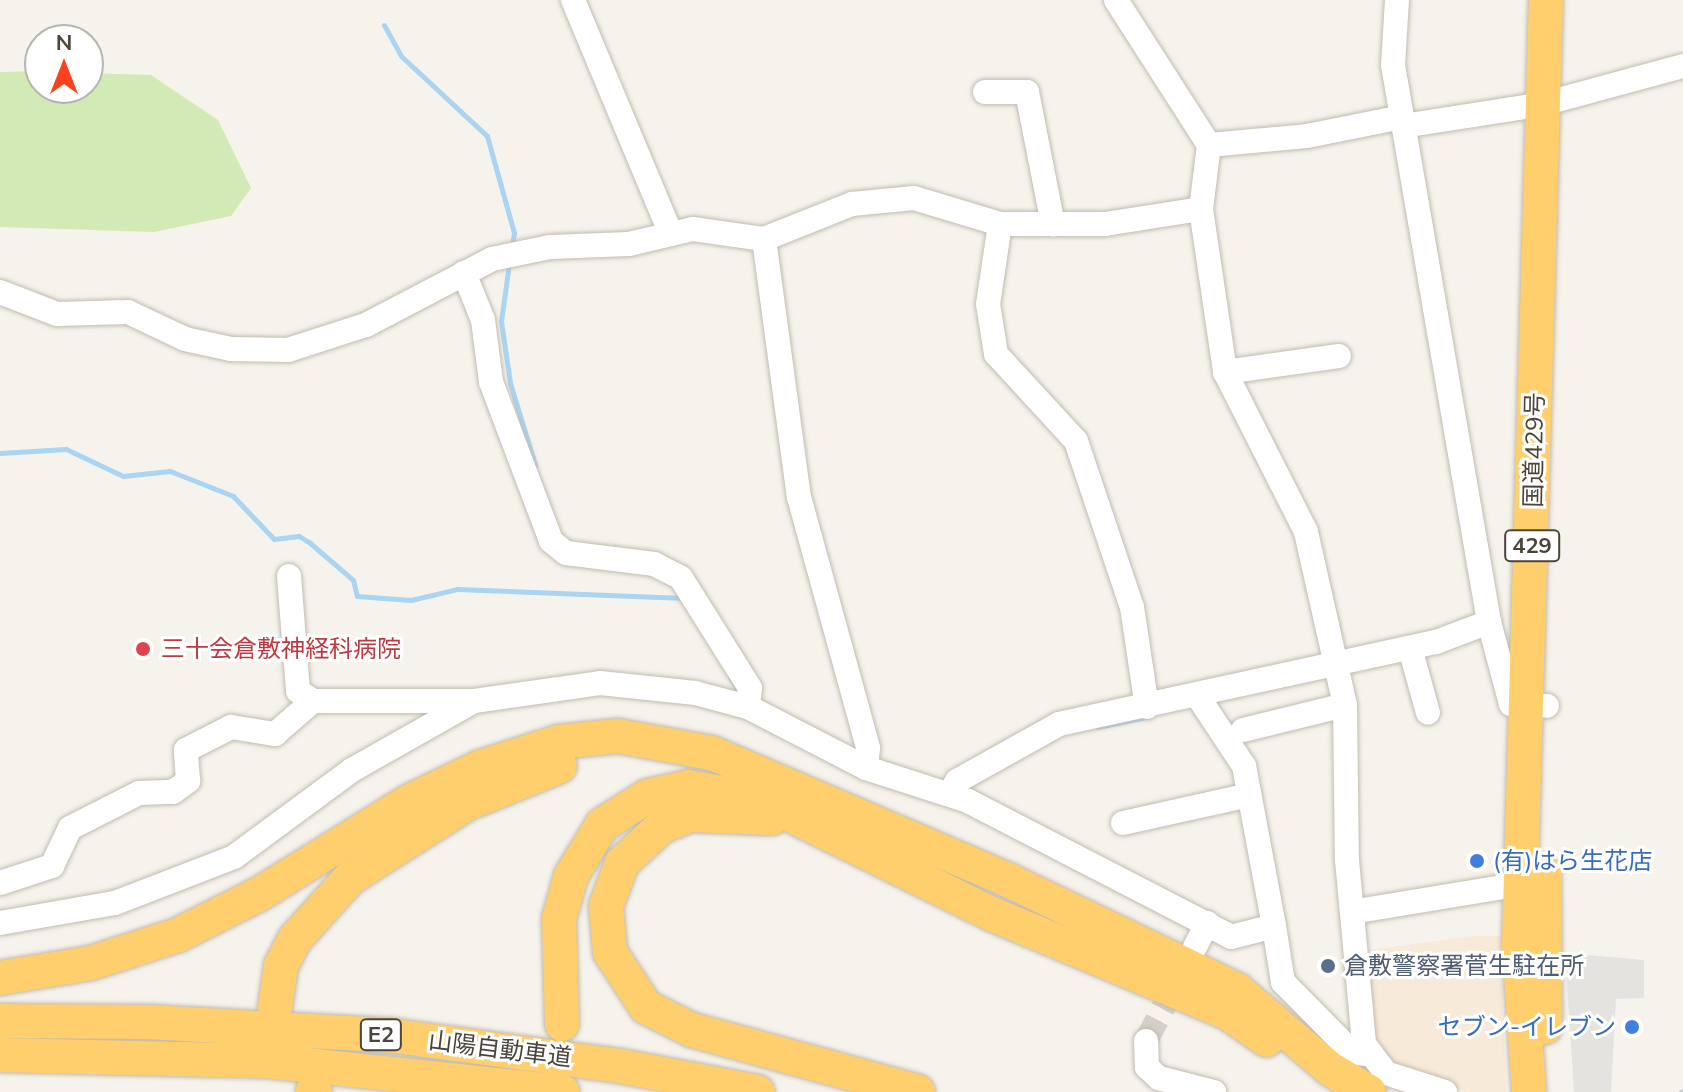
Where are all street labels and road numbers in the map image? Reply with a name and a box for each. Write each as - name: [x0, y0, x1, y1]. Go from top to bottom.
- street label: 国道429号: [1519, 392, 1549, 508]
- road number: 429: [1504, 528, 1560, 564]
- road number: E2: [359, 1017, 403, 1053]
- street label: 山陽自動車道: [427, 1026, 573, 1072]

